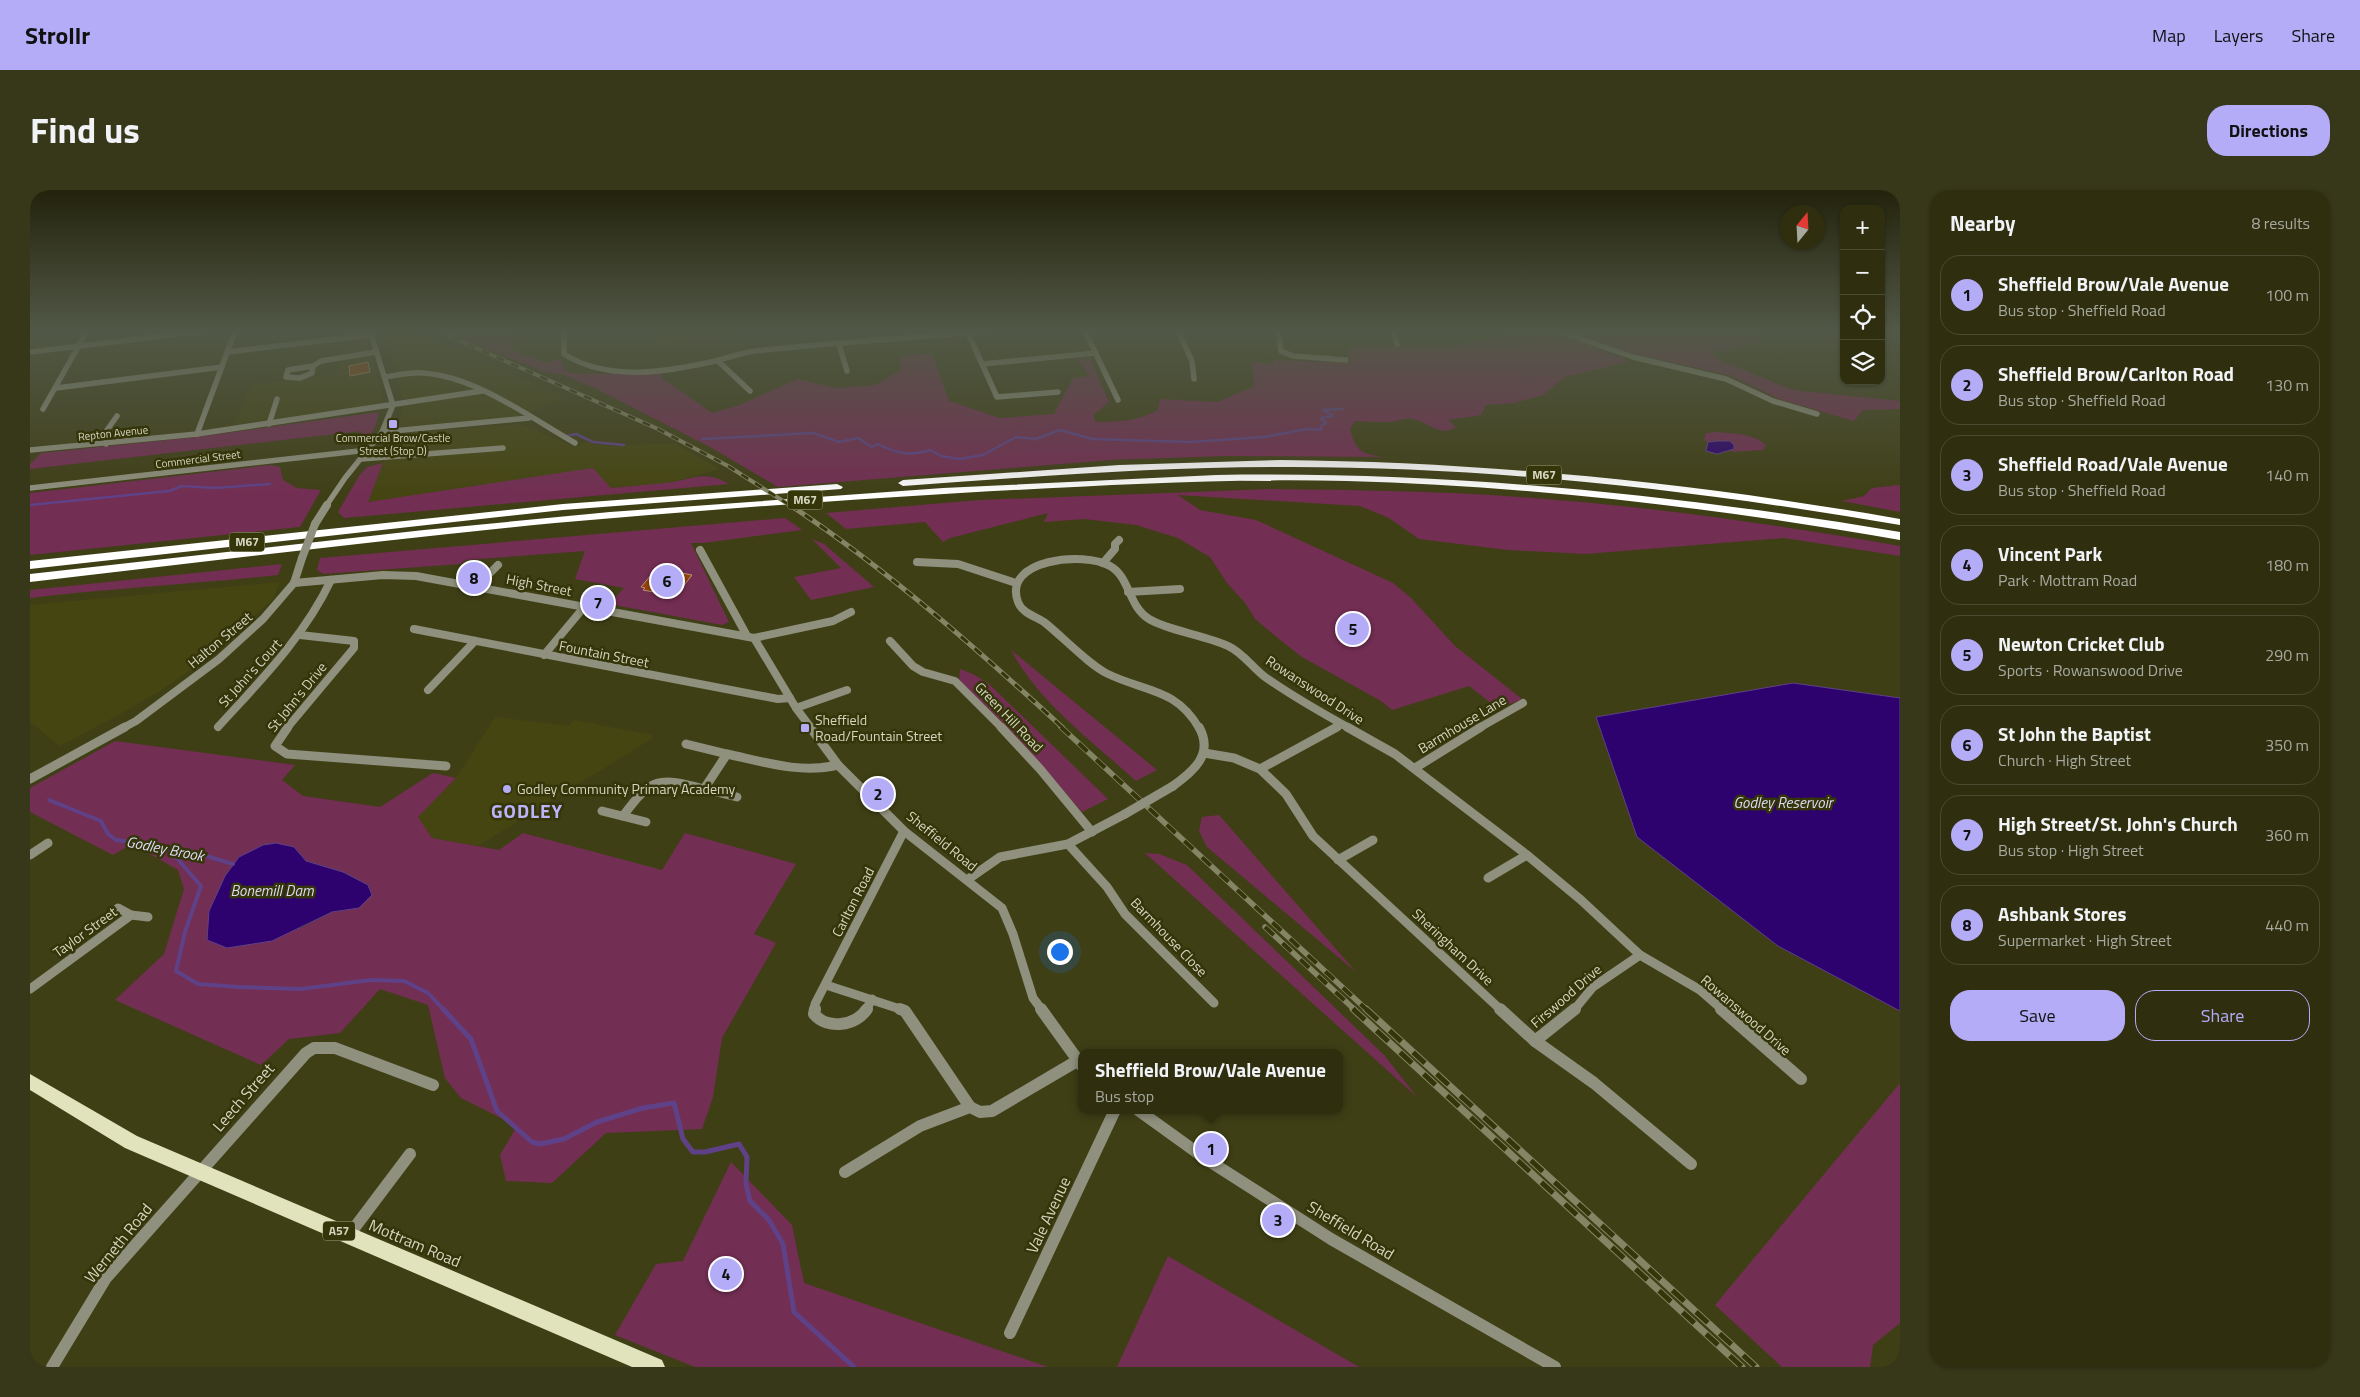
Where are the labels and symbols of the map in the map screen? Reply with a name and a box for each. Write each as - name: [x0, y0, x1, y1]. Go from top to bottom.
- north arrow: [1780, 205, 1825, 250]
- marker: Commercial Brow/Castle Street (Stop D): [387, 418, 399, 430]
- street label: Repton Avenue: [77, 421, 149, 445]
- place label: Commercial Brow/Castle Street (Stop D): [336, 430, 451, 459]
- street label: Commercial Street: [155, 446, 241, 472]
- road number: M67: [1526, 466, 1562, 484]
- road number: M67: [788, 490, 822, 510]
- road number: M67: [230, 532, 264, 552]
- pin: 8: [458, 559, 490, 597]
- pin: 6: [651, 562, 683, 600]
- street label: High Street: [504, 568, 574, 601]
- pin: 7: [582, 584, 614, 622]
- street label: Halton Street: [183, 606, 257, 673]
- pin: 5: [1337, 610, 1369, 648]
- street label: St John's Court: [213, 634, 286, 712]
- street label: Fountain Street: [557, 635, 651, 673]
- street label: Rowanswood Drive: [1262, 650, 1369, 729]
- street label: St John's Drive: [262, 657, 331, 736]
- street label: Green Hill Road: [970, 677, 1048, 756]
- street label: Barmhouse Lane: [1414, 689, 1510, 758]
- place label: Sheffield Road/Fountain Street: [815, 709, 942, 746]
- marker: Sheffield Road/Fountain Street: [799, 722, 811, 734]
- pin: 2: [862, 775, 894, 813]
- place label: Godley Community Primary Academy: [517, 778, 736, 799]
- marker: Godley Community Primary Academy: [501, 783, 513, 795]
- water label: Godley Reservoir: [1734, 791, 1835, 814]
- district label: GODLEY: [491, 796, 563, 825]
- street label: Sheffield Road: [902, 806, 982, 876]
- water label: Godley Brook: [124, 830, 208, 868]
- street label: Carlton Road: [826, 863, 879, 940]
- water label: Bonemill Dam: [230, 879, 314, 902]
- street label: Barmhouse Close: [1126, 892, 1213, 981]
- street label: Taylor Street: [48, 901, 121, 962]
- street label: Sheringham Drive: [1408, 903, 1499, 990]
- your location: [1047, 939, 1073, 965]
- street label: Firswood Drive: [1525, 959, 1606, 1032]
- street label: Rowanswood Drive: [1696, 969, 1796, 1060]
- street label: Leech Street: [206, 1057, 280, 1137]
- pin: 1: [1195, 1130, 1227, 1168]
- street label: Vale Avenue: [1020, 1173, 1076, 1257]
- street label: Sheffield Road: [1303, 1195, 1399, 1265]
- street label: Werneth Road: [78, 1198, 158, 1288]
- pin: 3: [1262, 1201, 1294, 1239]
- street label: Mottram Road: [365, 1213, 465, 1273]
- road number: A57: [323, 1222, 355, 1240]
- pin: 4: [710, 1255, 742, 1293]

